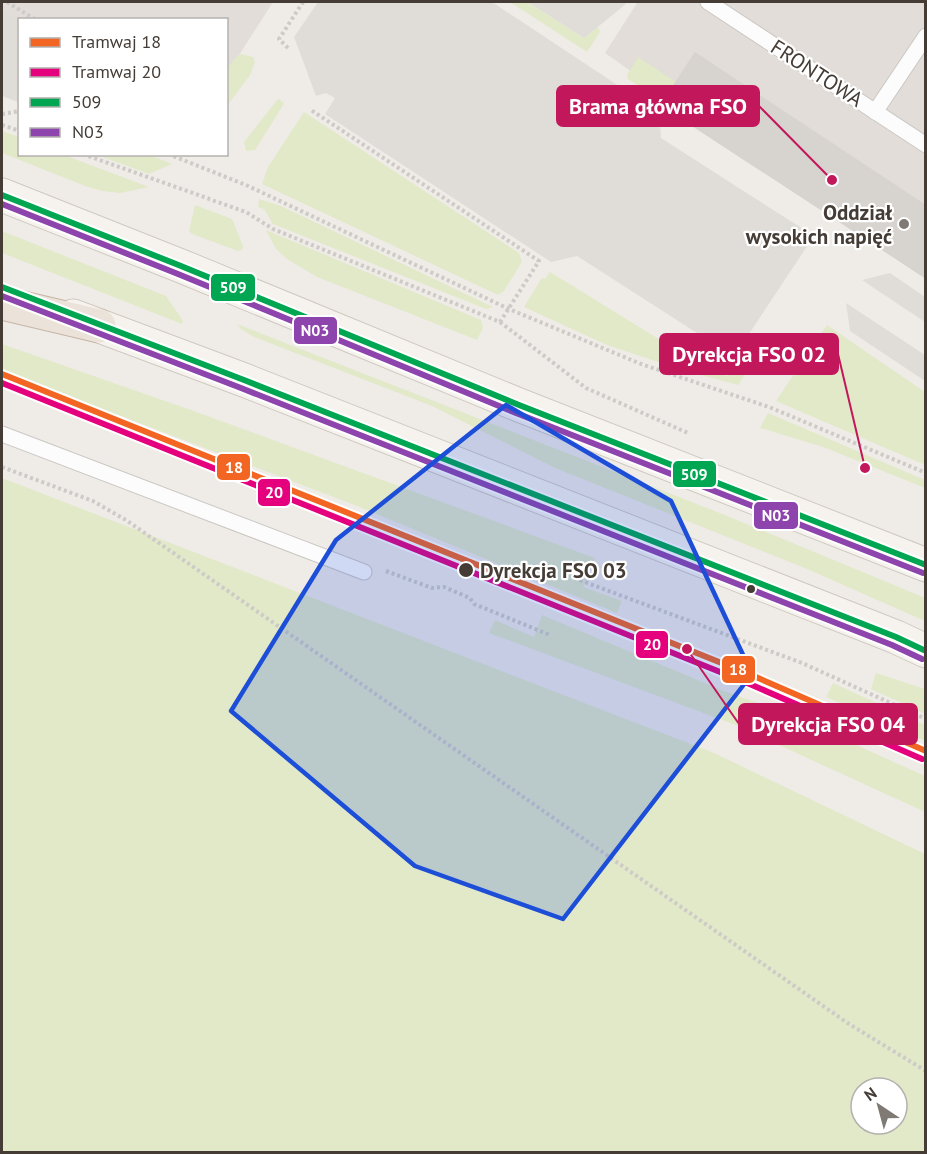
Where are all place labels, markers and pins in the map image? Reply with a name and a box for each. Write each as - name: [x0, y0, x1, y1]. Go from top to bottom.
- callout: Brama główna FSO: [557, 86, 759, 126]
- place label: Oddział wysokich napięć: [745, 199, 892, 250]
- marker: Oddział wysokich napięć: [897, 217, 911, 231]
- callout: Dyrekcja FSO 02: [660, 334, 838, 374]
- place label: Dyrekcja FSO 03: [480, 557, 627, 584]
- marker: Dyrekcja FSO 03: [457, 561, 475, 579]
- unlabelled marker: [745, 583, 757, 595]
- callout: Dyrekcja FSO 04: [739, 704, 917, 744]

